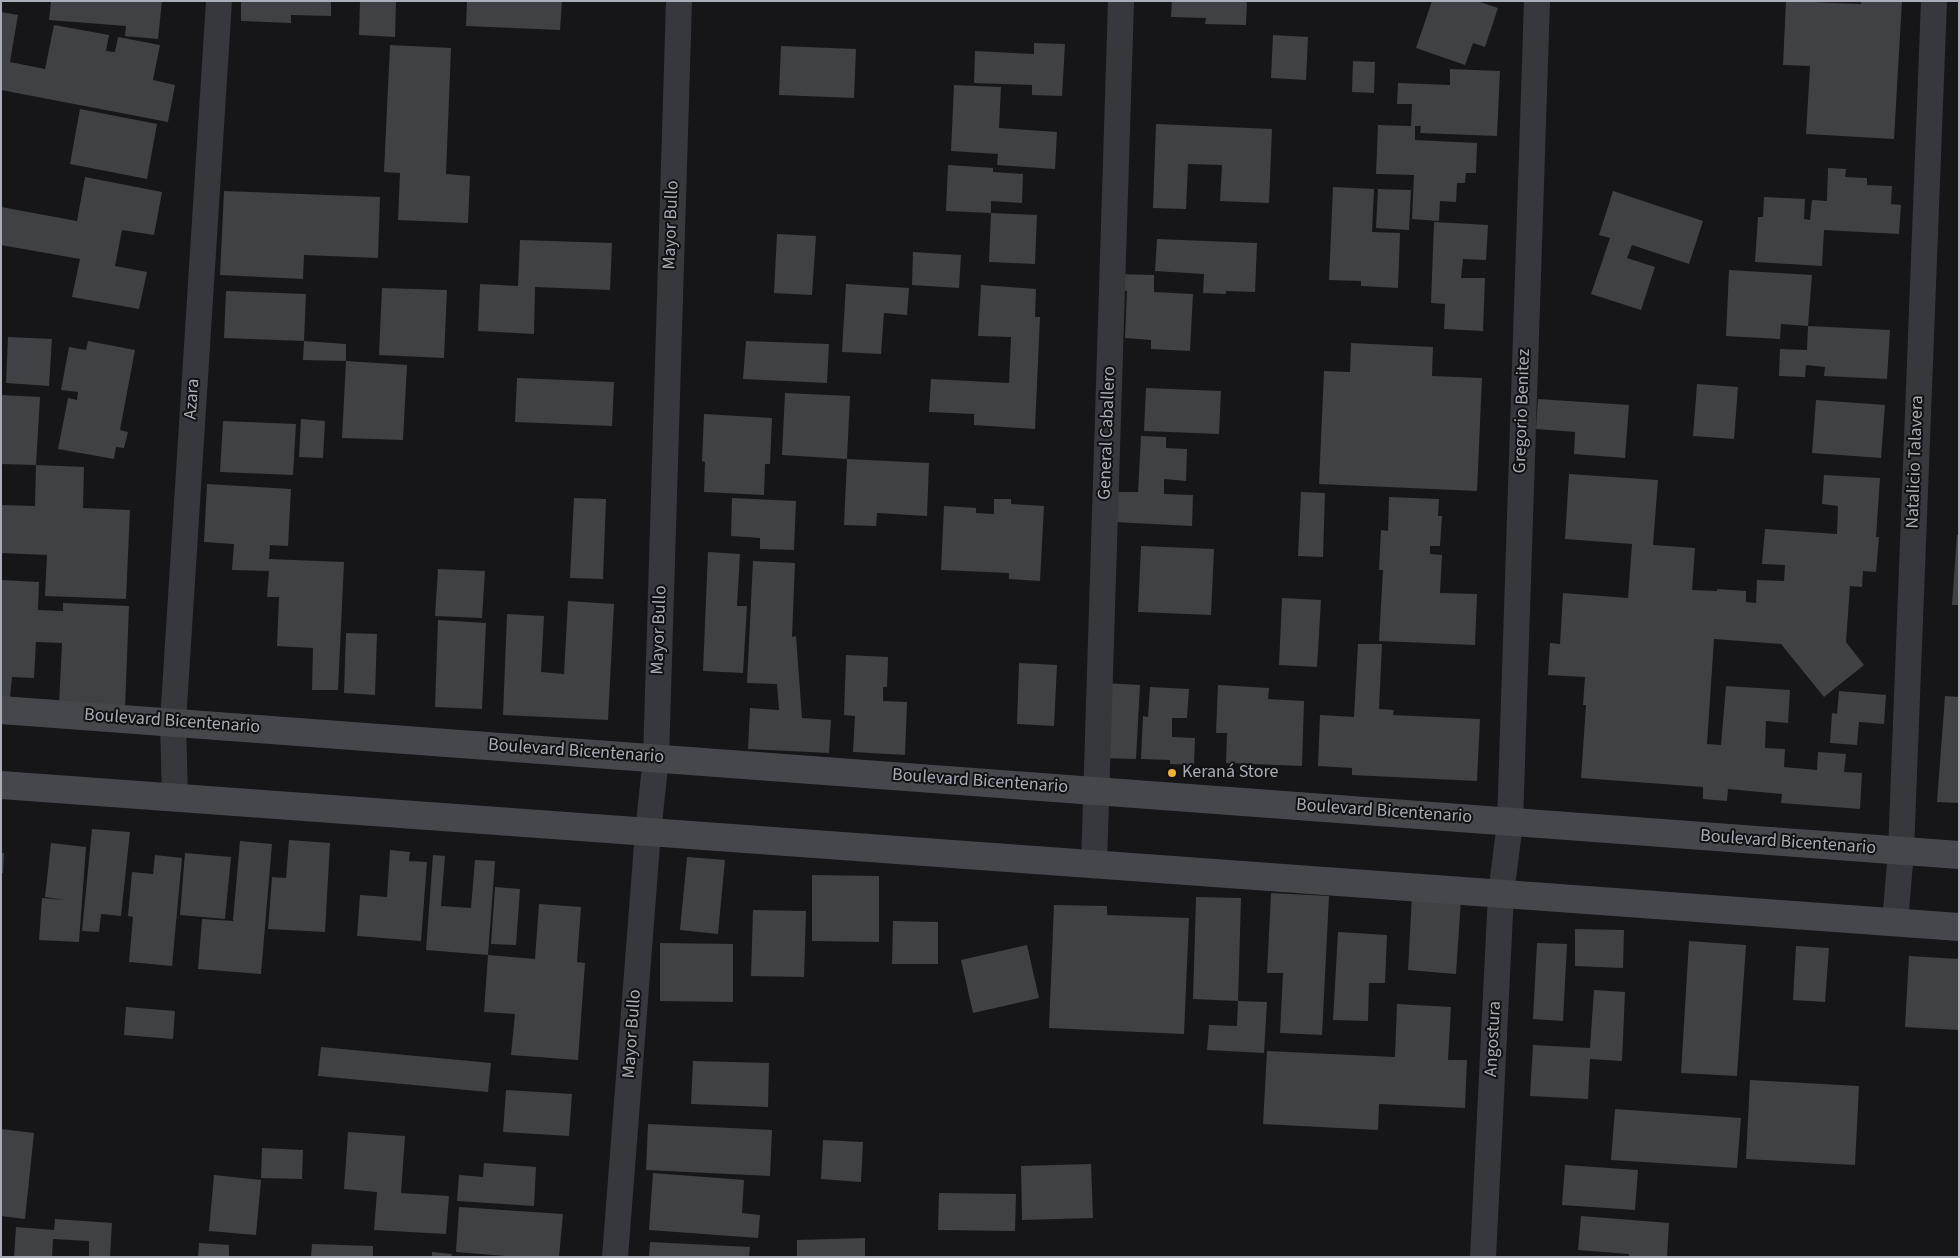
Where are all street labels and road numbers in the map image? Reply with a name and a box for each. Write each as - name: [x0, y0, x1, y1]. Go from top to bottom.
- street label: Mayor Bullo: [660, 180, 684, 270]
- street label: Gregorio Benitez: [1510, 348, 1536, 474]
- street label: General Caballero: [1095, 366, 1121, 500]
- street label: Azara: [181, 378, 205, 420]
- street label: Natalicio Talavera: [1903, 395, 1929, 529]
- street label: Mayor Bullo: [648, 585, 672, 675]
- street label: Boulevard Bicentenario: [83, 705, 261, 739]
- street label: Boulevard Bicentenario: [487, 735, 665, 769]
- street label: Boulevard Bicentenario: [891, 765, 1069, 799]
- street label: Boulevard Bicentenario: [1295, 795, 1473, 829]
- street label: Boulevard Bicentenario: [1699, 826, 1877, 860]
- street label: Mayor Bullo: [619, 989, 647, 1079]
- street label: Angostura: [1481, 1000, 1507, 1078]

